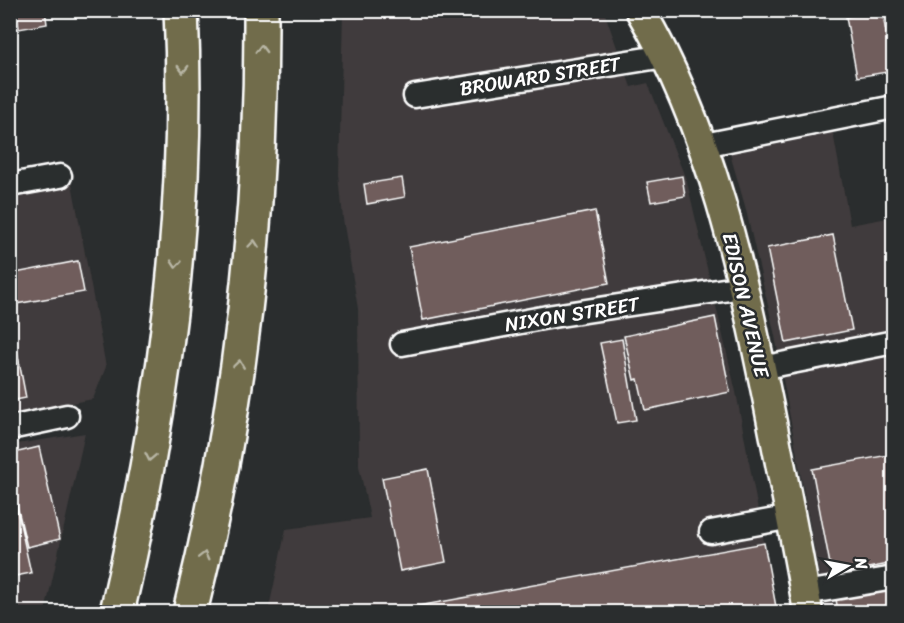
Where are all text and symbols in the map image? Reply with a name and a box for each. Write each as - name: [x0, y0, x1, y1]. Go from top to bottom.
- one-way arrow: [255, 45, 267, 54]
- street label: BROWARD STREET: [457, 46, 624, 106]
- one-way arrow: [177, 64, 189, 73]
- street label: EDISON AVENUE: [712, 229, 780, 383]
- one-way arrow: [247, 240, 260, 249]
- one-way arrow: [170, 259, 183, 268]
- street label: NIXON STREET: [502, 286, 644, 342]
- one-way arrow: [232, 359, 244, 368]
- one-way arrow: [144, 452, 157, 462]
- north arrow: [817, 536, 877, 596]
- one-way arrow: [197, 551, 210, 561]
- text: N: [846, 555, 877, 572]

